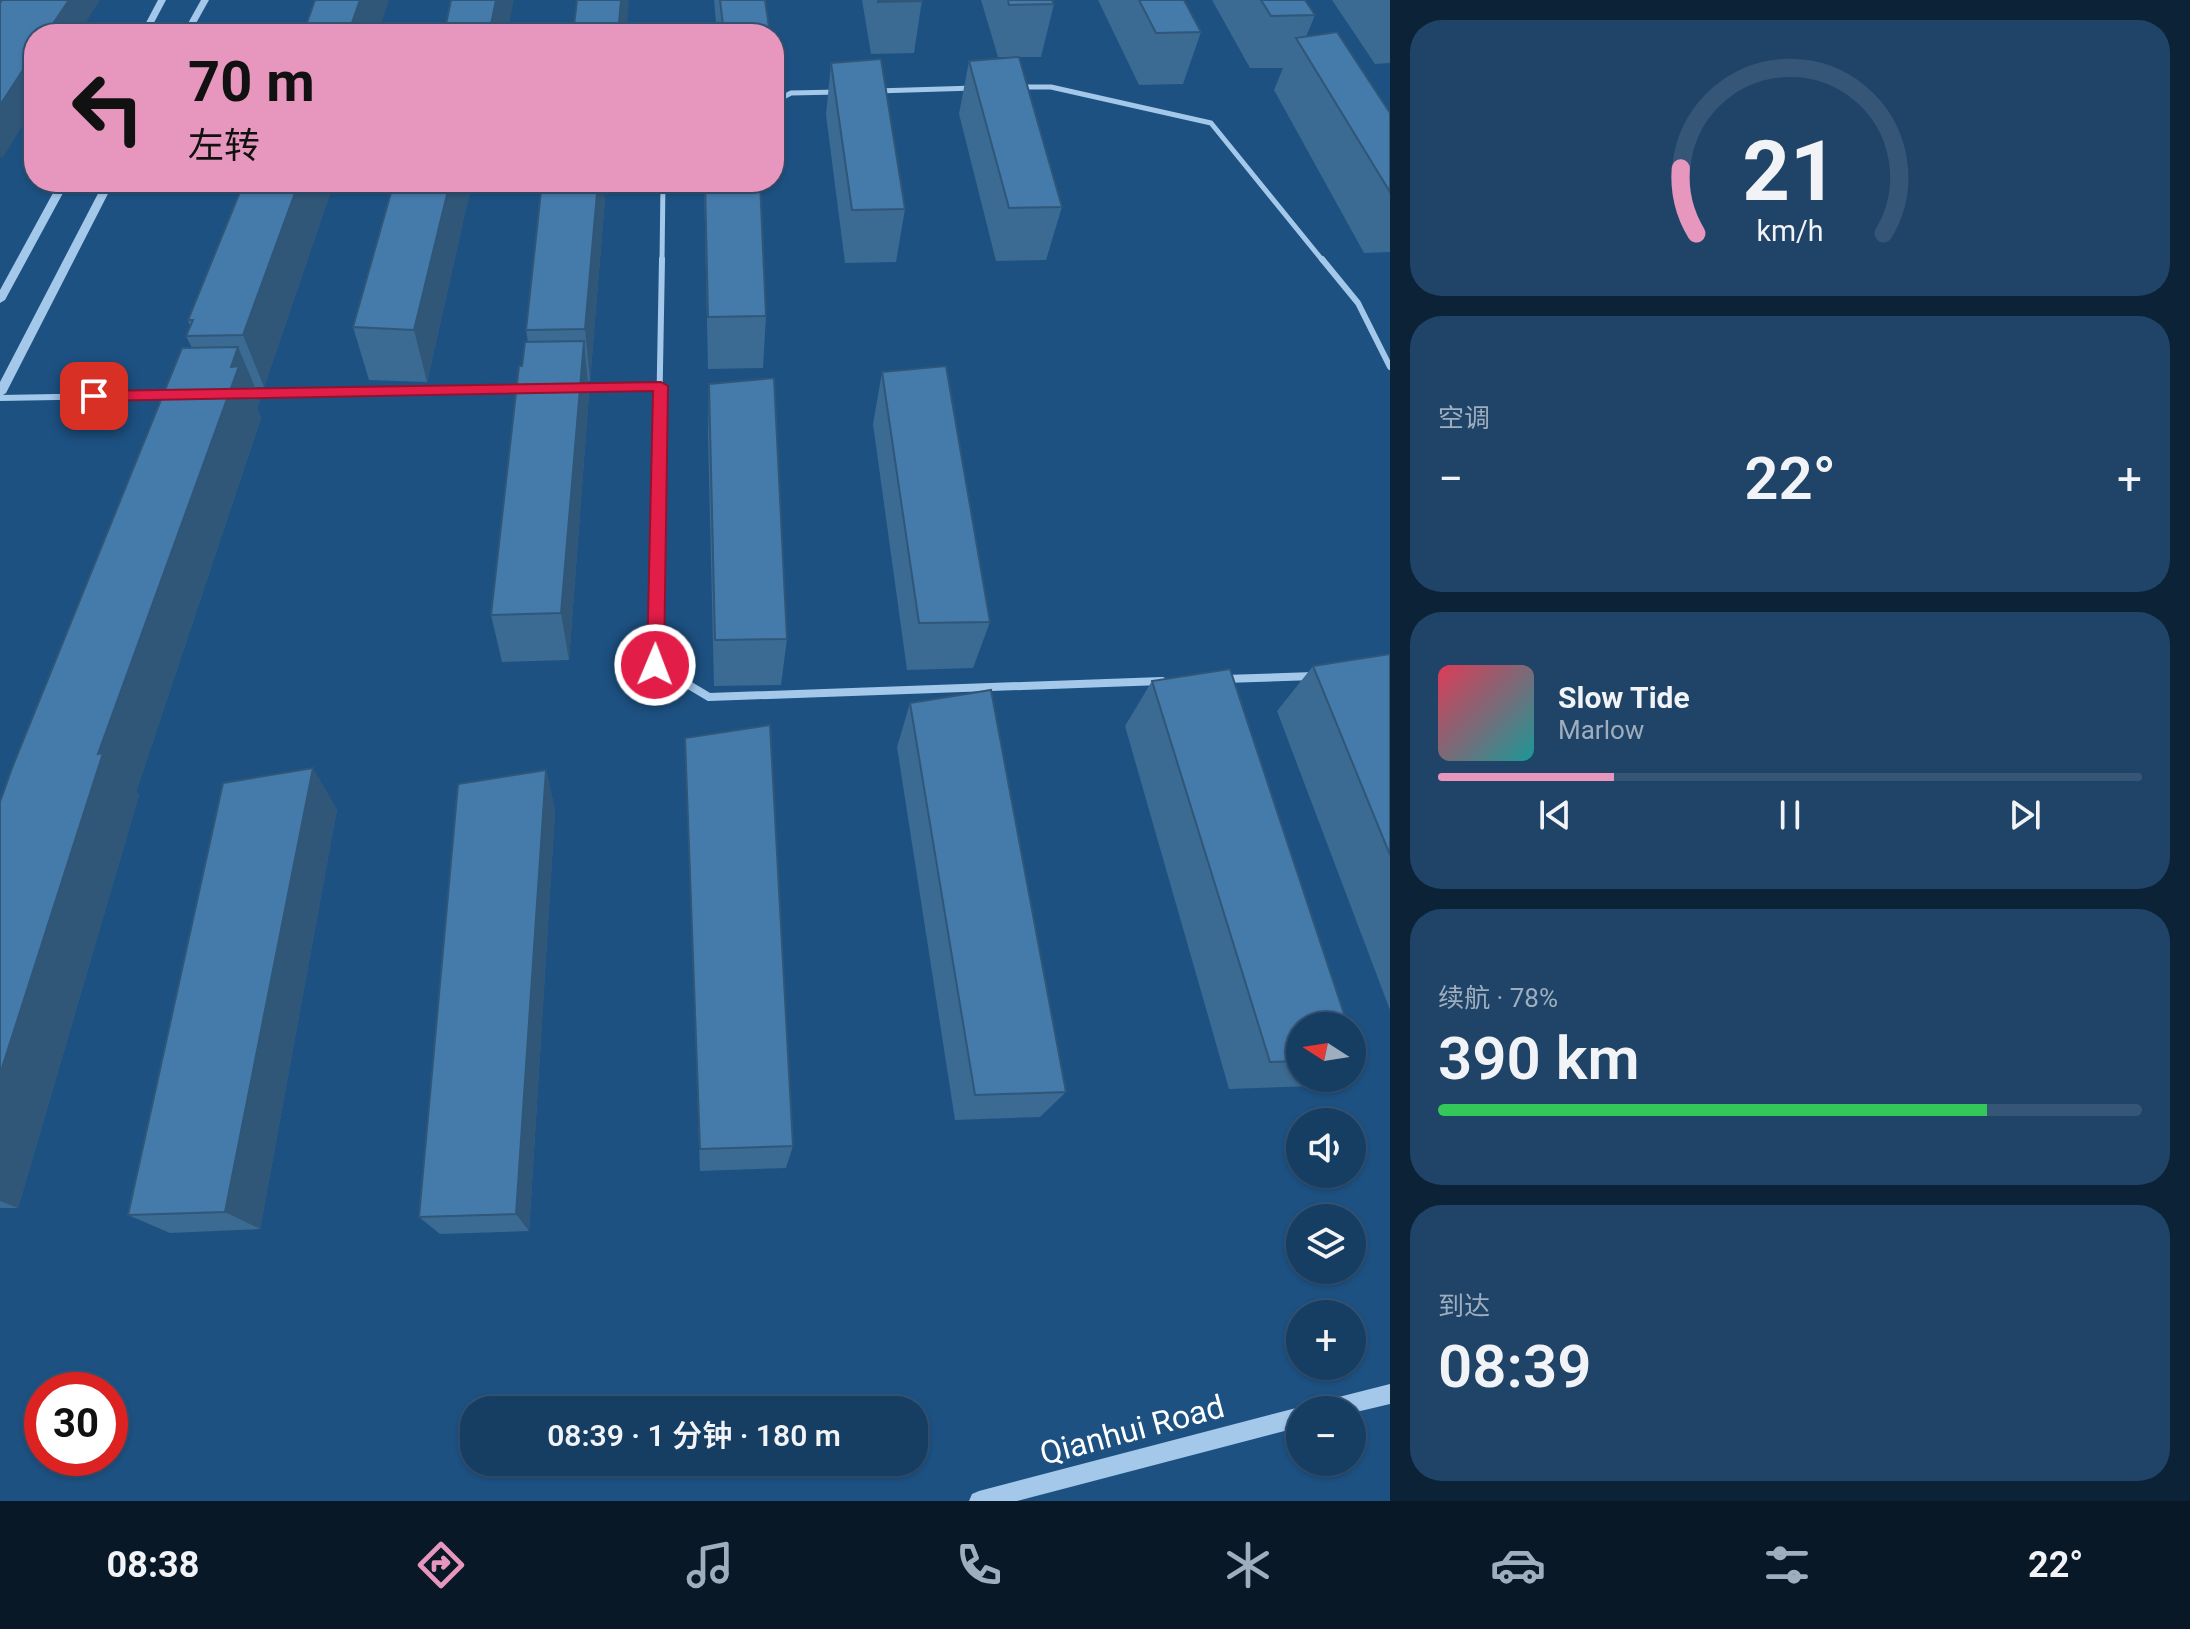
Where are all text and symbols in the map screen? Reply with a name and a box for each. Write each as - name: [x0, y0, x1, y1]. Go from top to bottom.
- text: 70 m: [188, 49, 315, 115]
- icon: left: [56, 56, 160, 160]
- text: 21: [1742, 123, 1838, 220]
- text: 左转: [188, 125, 260, 167]
- text: km/h: [1756, 214, 1824, 248]
- pin: [60, 362, 128, 430]
- icon: arrive: [72, 374, 116, 418]
- text: 空调: [1438, 403, 1490, 433]
- text: 22°: [1744, 443, 1836, 514]
- text: −: [1438, 453, 1463, 505]
- text: +: [2117, 453, 2142, 505]
- position arrow: [613, 623, 697, 707]
- text: Slow Tide: [1558, 680, 1690, 715]
- text: Marlow: [1558, 715, 1644, 745]
- icon: previous: [1533, 793, 1577, 837]
- icon: pause: [1768, 793, 1812, 837]
- icon: next: [2003, 793, 2047, 837]
- text: 续航 · 78%: [1438, 983, 1558, 1013]
- north arrow: [1286, 1012, 1366, 1092]
- map controls: [1286, 1012, 1366, 1476]
- text: 390 km: [1438, 1023, 1640, 1094]
- button: sound: [1286, 1108, 1366, 1188]
- button: layers: [1286, 1204, 1366, 1284]
- text: 到达: [1438, 1291, 1490, 1321]
- button: +: [1286, 1300, 1366, 1380]
- text: 08:39: [1438, 1331, 1591, 1402]
- speed limit sign: 30: [24, 1372, 128, 1476]
- street label: Qianhui Road: [1036, 1387, 1228, 1473]
- button: −: [1286, 1396, 1366, 1476]
- text: 08:39 · 1 分钟 · 180 m: [547, 1418, 841, 1453]
- icon: directions: [413, 1537, 469, 1593]
- icon: music: [682, 1537, 738, 1593]
- icon: phone: [951, 1537, 1007, 1593]
- icon: climate: [1220, 1537, 1276, 1593]
- icon: car: [1490, 1537, 1546, 1593]
- icon: filters: [1759, 1537, 1815, 1593]
- text: 08:38: [107, 1544, 199, 1586]
- text: 22°: [2028, 1544, 2083, 1586]

